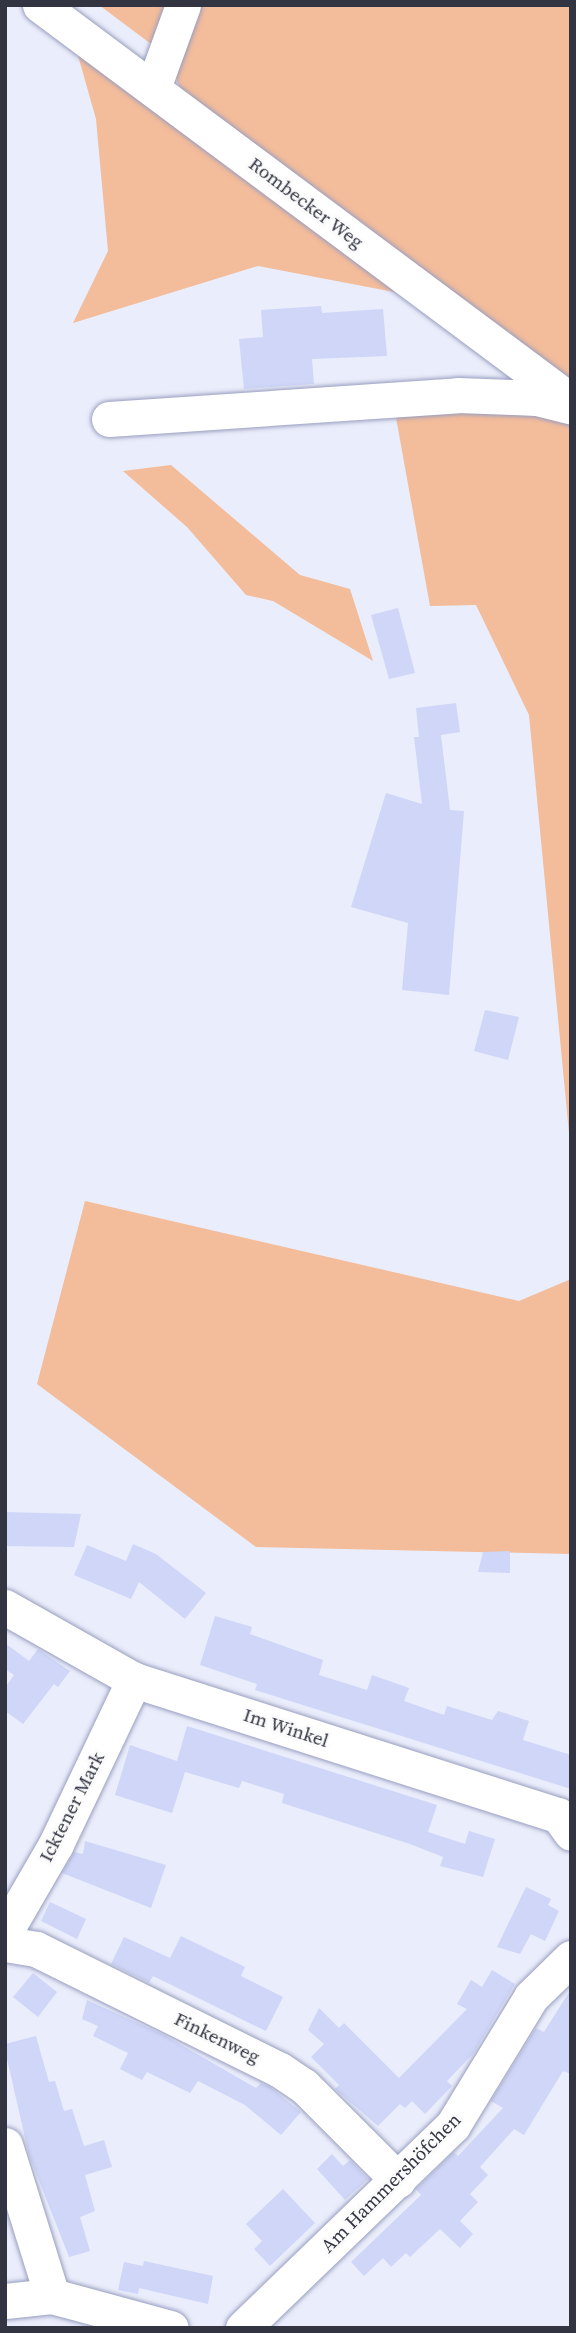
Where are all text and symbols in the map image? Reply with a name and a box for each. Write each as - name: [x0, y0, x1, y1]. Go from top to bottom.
- street label: Rombecker Weg: [244, 152, 368, 254]
- street label: Im Winkel: [240, 1703, 332, 1753]
- street label: Icktener Mark: [35, 1748, 109, 1866]
- street label: Finkenweg: [171, 2008, 263, 2068]
- street label: Am Hammershöfchen: [316, 2108, 466, 2258]

